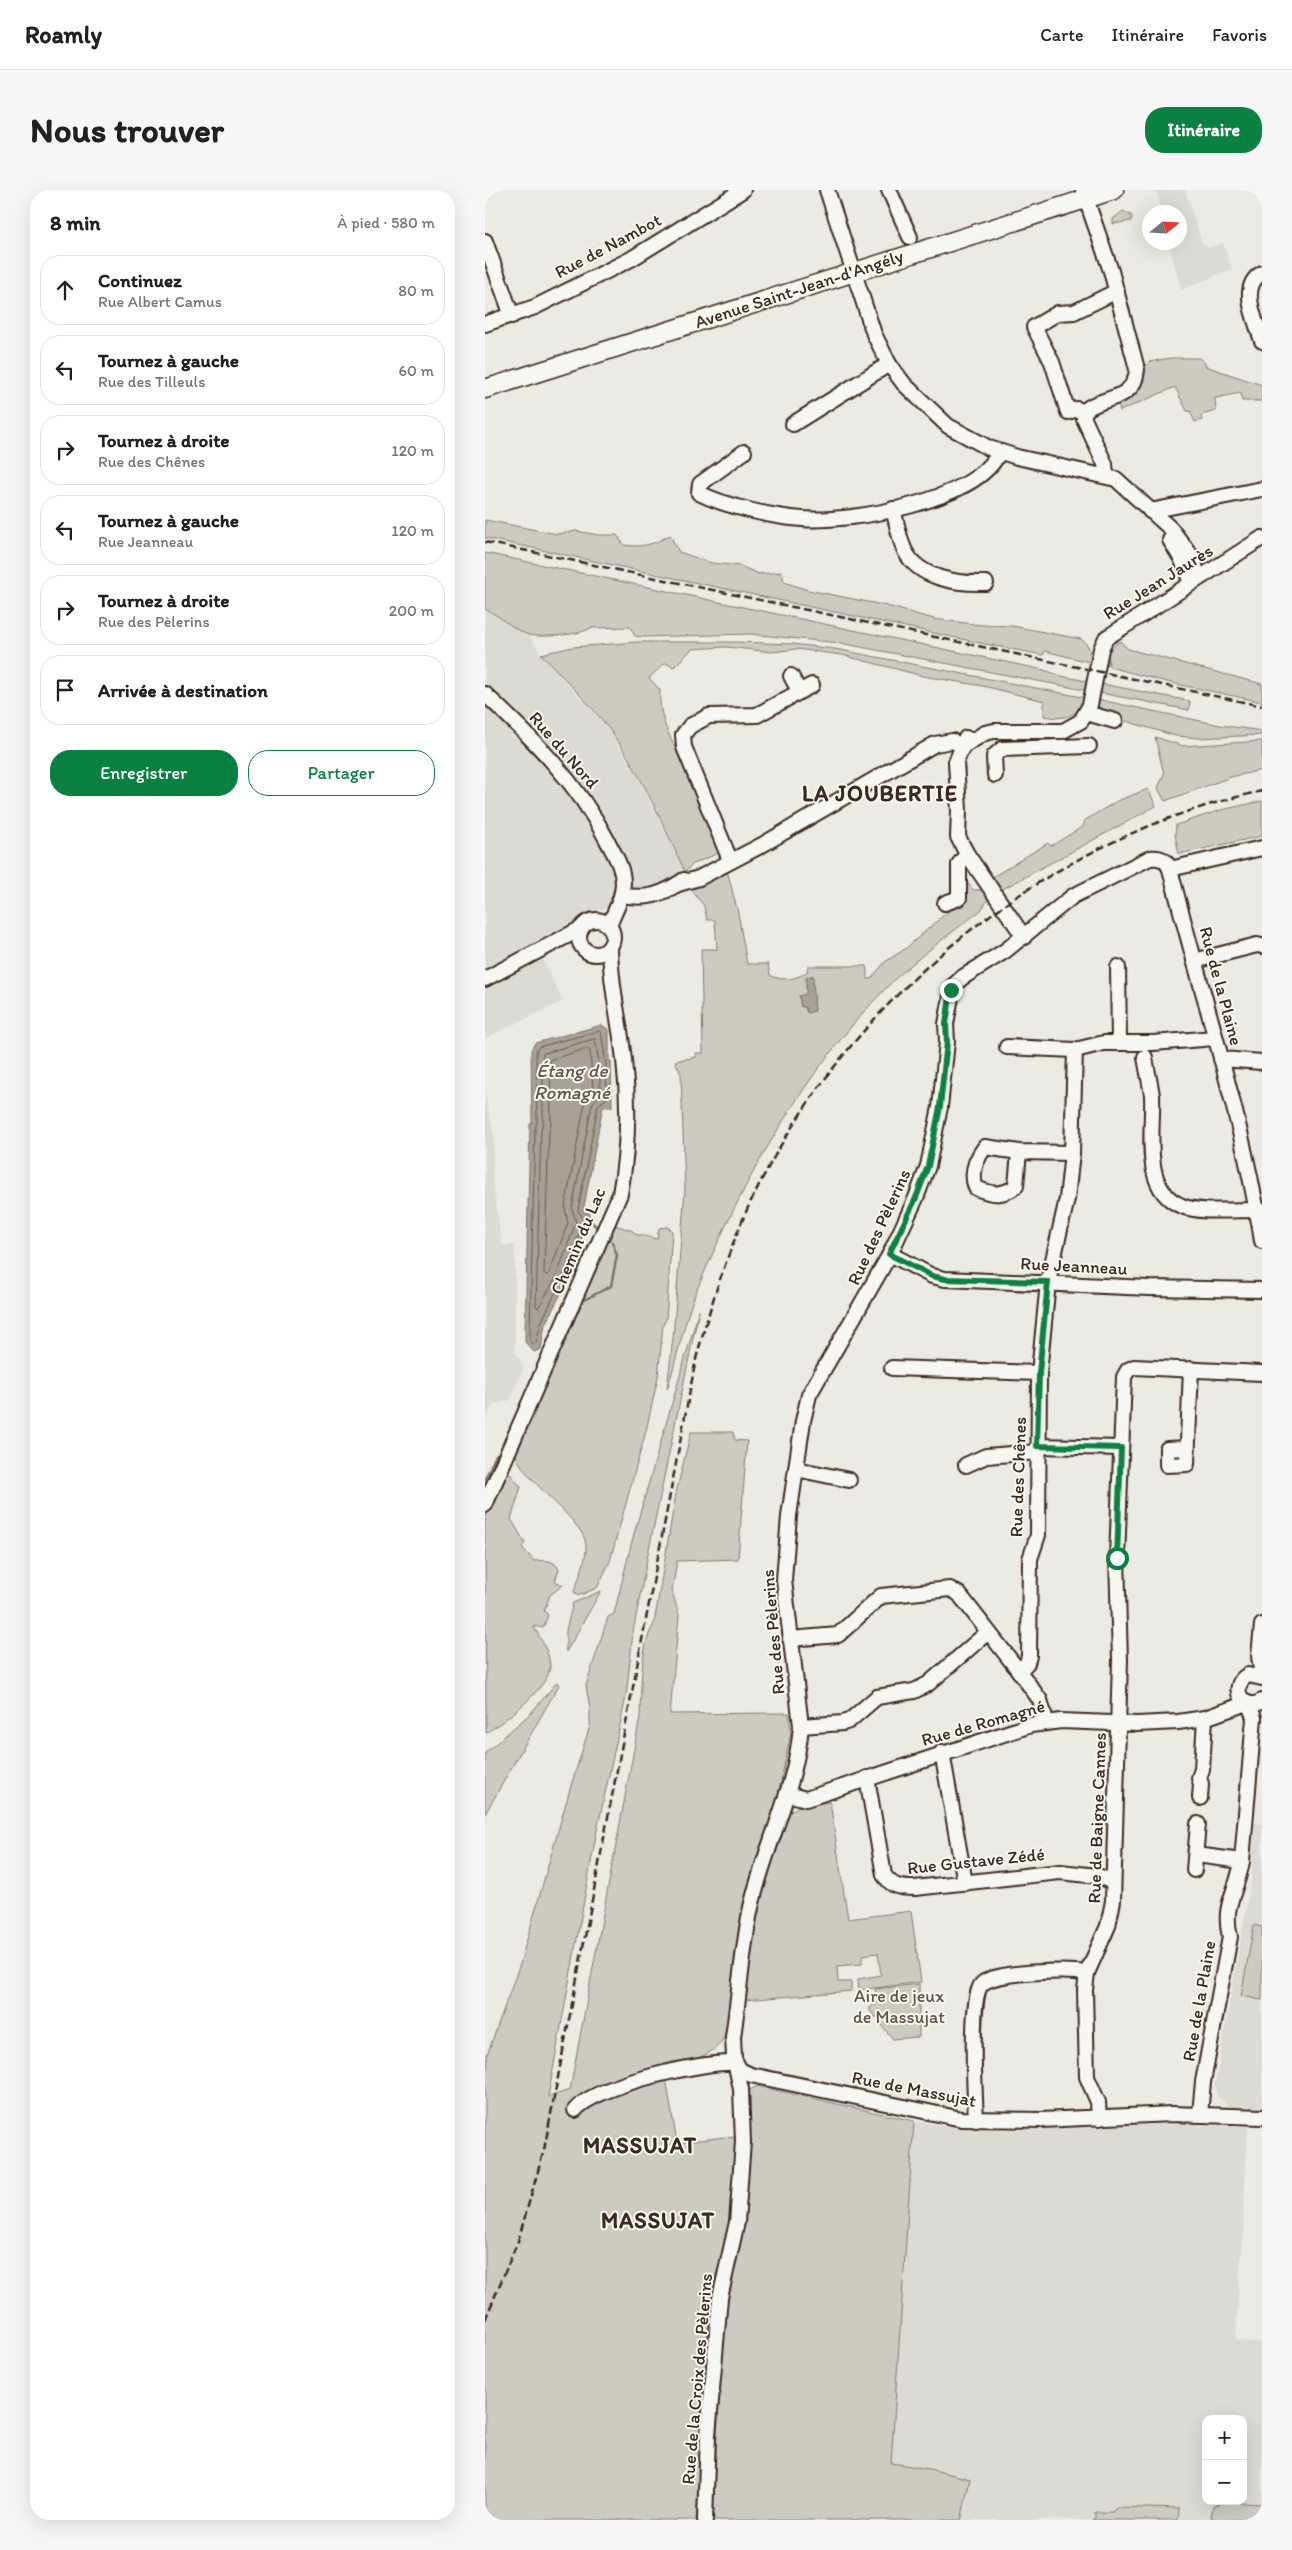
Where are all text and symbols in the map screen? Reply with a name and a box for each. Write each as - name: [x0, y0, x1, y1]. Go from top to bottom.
- text: Roamly: [25, 20, 102, 49]
- text: Carte: [1040, 24, 1084, 46]
- text: Itinéraire: [1112, 24, 1184, 46]
- text: Favoris: [1212, 24, 1267, 46]
- button: Itinéraire: [1145, 107, 1262, 153]
- text: Nous trouver: [30, 109, 224, 151]
- north arrow: [1142, 205, 1187, 250]
- street label: Rue de Nambot: [551, 209, 665, 283]
- text: 8 min: [50, 210, 100, 235]
- text: À pied · 580 m: [337, 213, 435, 232]
- street label: Avenue Saint-Jean-d'Angély: [692, 245, 907, 333]
- text: Continuez: [98, 269, 182, 292]
- icon: ahead: [51, 276, 79, 304]
- text: 80 m: [398, 281, 434, 300]
- text: Rue Albert Camus: [98, 292, 222, 311]
- text: Tournez à gauche: [98, 349, 239, 372]
- icon: left: [51, 356, 79, 384]
- text: 60 m: [399, 361, 434, 380]
- text: Rue des Tilleuls: [98, 372, 205, 391]
- text: Tournez à droite: [98, 429, 230, 452]
- icon: right: [51, 436, 79, 464]
- text: 120 m: [391, 441, 434, 460]
- text: Rue des Chênes: [98, 452, 205, 471]
- text: Tournez à gauche: [98, 509, 239, 532]
- icon: left: [51, 516, 79, 544]
- text: 120 m: [391, 521, 434, 540]
- text: Rue Jeanneau: [98, 532, 193, 551]
- street label: Rue Jean Jaurès: [1099, 540, 1217, 624]
- text: Tournez à droite: [98, 589, 230, 612]
- icon: right: [51, 596, 79, 624]
- text: 200 m: [389, 601, 434, 620]
- text: Rue des Pèlerins: [98, 612, 210, 631]
- icon: arrive: [51, 676, 79, 704]
- text: Arrivée à destination: [98, 679, 268, 702]
- street label: Rue du Nord: [524, 707, 604, 793]
- button: Enregistrer: [50, 750, 238, 796]
- button: Partager: [248, 750, 435, 796]
- district label: LA JOUBERTIE: [802, 780, 958, 807]
- street label: Rue de la Plaine: [1195, 924, 1247, 1048]
- route end: [940, 979, 963, 1002]
- water label: Étang de Romagné: [534, 1059, 611, 1104]
- street label: Rue des Pèlerins: [842, 1165, 916, 1289]
- street label: Chemin du Lac: [546, 1184, 610, 1298]
- street label: Rue Jeanneau: [1020, 1252, 1128, 1280]
- street label: Rue des Chênes: [1005, 1416, 1031, 1538]
- route start: [1106, 1547, 1129, 1570]
- street label: Rue des Pèlerins: [757, 1568, 789, 1696]
- street label: Rue de Romagné: [919, 1695, 1047, 1751]
- street label: Rue de Baigne Cannes: [1083, 1732, 1111, 1904]
- street label: Rue Gustave Zédé: [906, 1843, 1046, 1879]
- street label: Rue de la Plaine: [1178, 1939, 1220, 2063]
- park label: Aire de jeux de Massujat: [853, 1985, 945, 2028]
- street label: Rue de Massujat: [850, 2066, 978, 2112]
- district label: MASSUJAT: [583, 2132, 697, 2159]
- district label: MASSUJAT: [601, 2207, 715, 2234]
- street label: Rue de la Croix des Pèlerins: [677, 2272, 717, 2486]
- map controls: [1202, 2415, 1247, 2505]
- button: +: [1202, 2415, 1247, 2460]
- button: −: [1202, 2460, 1247, 2505]

